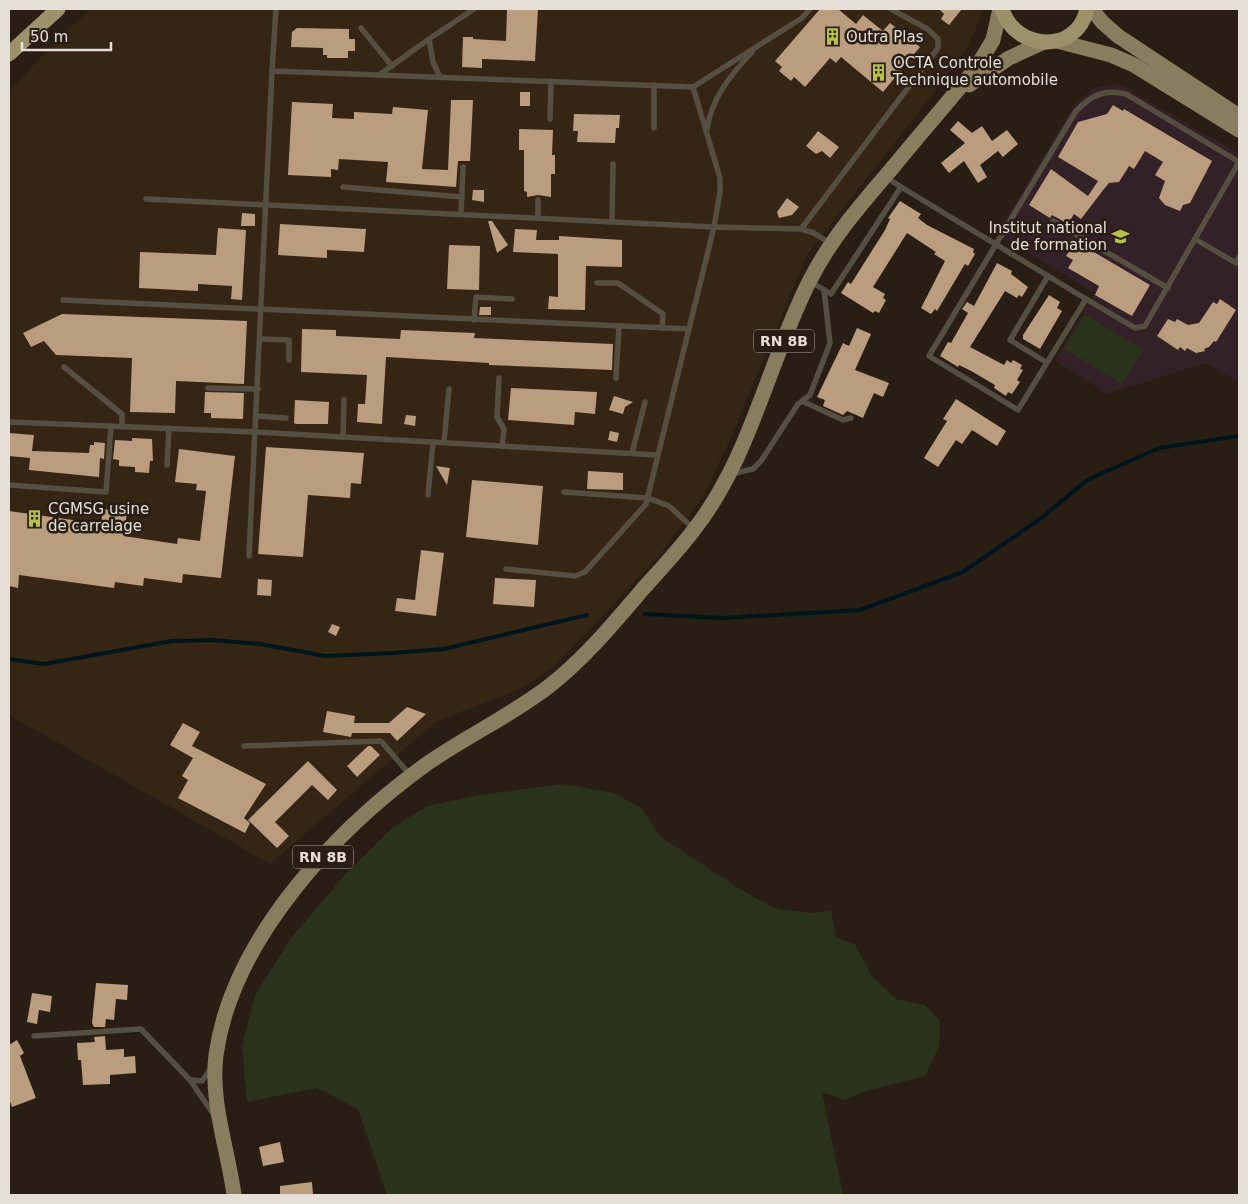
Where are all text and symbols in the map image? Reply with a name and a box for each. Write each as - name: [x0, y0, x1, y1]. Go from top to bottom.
- scale bar: [22, 20, 111, 52]
- building icon: Outra Plas: [822, 27, 842, 47]
- text: 50 m: [30, 28, 68, 46]
- place label: Outra Plas: [846, 28, 924, 46]
- place label: OCTA Controle Technique automobile: [892, 54, 1058, 89]
- building icon: OCTA Controle Technique automobile: [869, 62, 889, 82]
- place label: Institut national de formation: [988, 219, 1107, 254]
- school or university icon: Institut national de formation: [1111, 227, 1131, 247]
- road number: RN 8B: [754, 330, 814, 352]
- place label: CGMSG usine de carrelage: [48, 500, 149, 535]
- building icon: CGMSG usine de carrelage: [24, 508, 44, 528]
- road number: RN 8B: [293, 846, 353, 869]

